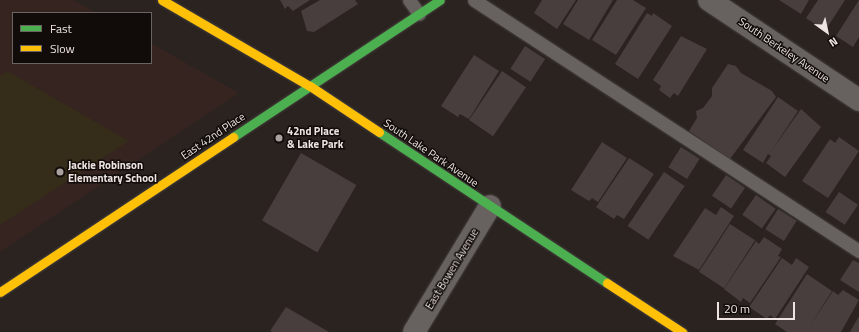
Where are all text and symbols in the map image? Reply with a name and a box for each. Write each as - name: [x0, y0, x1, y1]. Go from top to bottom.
- legend: [12, 12, 152, 64]
- north arrow: [807, 12, 847, 52]
- street label: South Berkeley Avenue: [736, 15, 832, 85]
- text: Fast: [50, 19, 72, 38]
- text: N: [826, 33, 841, 51]
- text: Slow: [50, 39, 75, 58]
- street label: East 42nd Place: [179, 110, 247, 162]
- street label: South Lake Park Avenue: [381, 116, 481, 190]
- place label: 42nd Place & Lake Park: [287, 125, 343, 151]
- marker: 42nd Place & Lake Park: [274, 133, 284, 143]
- place label: Jackie Robinson Elementary School: [68, 159, 157, 185]
- marker: Jackie Robinson Elementary School: [55, 167, 65, 177]
- street label: East Bowen Avenue: [423, 226, 481, 312]
- scale bar: [719, 294, 797, 320]
- text: 20 m: [724, 299, 750, 318]

